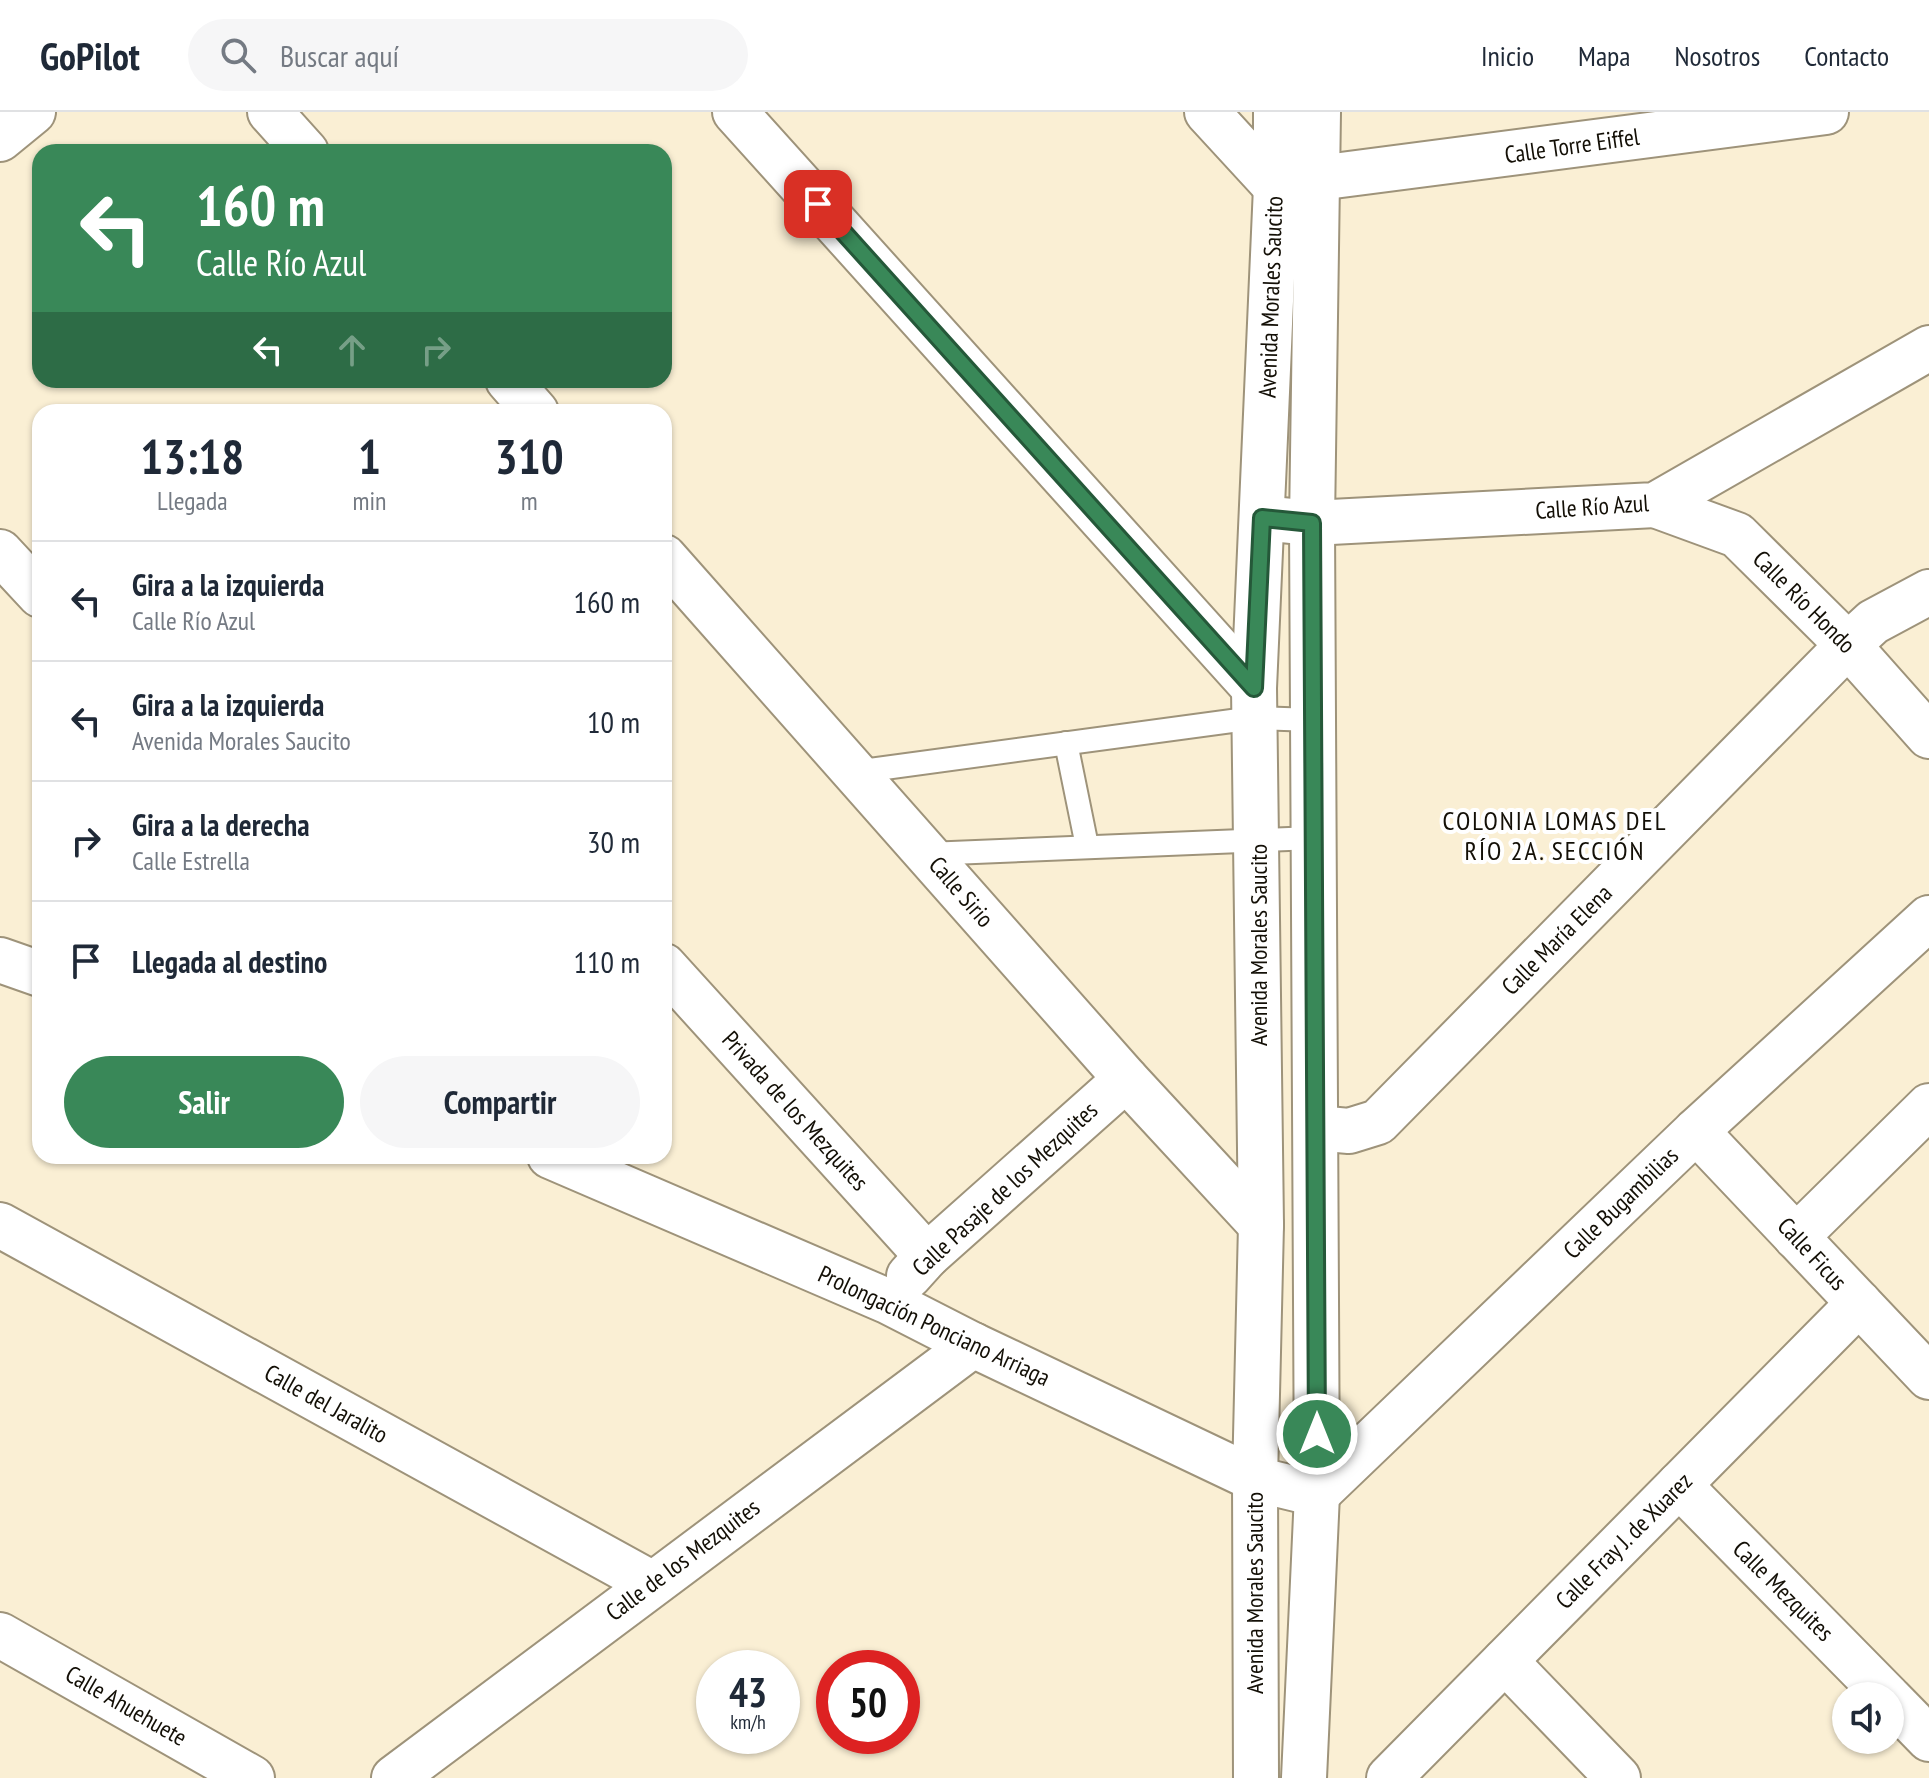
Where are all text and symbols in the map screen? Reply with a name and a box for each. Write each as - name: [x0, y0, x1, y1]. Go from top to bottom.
- search box: [188, 19, 748, 91]
- text: GoPilot: [40, 31, 140, 80]
- icon: search: [216, 33, 260, 77]
- text: Buscar aquí: [280, 36, 399, 75]
- text: Inicio: [1481, 37, 1534, 74]
- text: Mapa: [1578, 37, 1630, 74]
- text: Nosotros: [1674, 37, 1760, 74]
- text: Contacto: [1804, 37, 1889, 74]
- street label: Calle Torre Eiffel: [1503, 121, 1642, 170]
- text: 160 m: [196, 169, 325, 241]
- pin: [784, 170, 852, 238]
- icon: left: [64, 176, 168, 280]
- icon: arrive: [796, 182, 840, 226]
- street label: Avenida Morales Saucito: [1251, 195, 1290, 398]
- text: Calle Río Azul: [196, 239, 366, 286]
- icon: left: [246, 328, 290, 372]
- icon: ahead: [330, 328, 374, 372]
- icon: right: [414, 328, 458, 372]
- text: 13:18: [140, 425, 244, 487]
- text: 1: [358, 425, 381, 487]
- text: 310: [495, 425, 564, 487]
- text: Llegada: [157, 484, 228, 517]
- text: min: [352, 484, 386, 517]
- text: m: [521, 484, 538, 517]
- street label: Calle Río Azul: [1534, 487, 1650, 526]
- street label: Calle Río Hondo: [1746, 544, 1862, 660]
- text: Gira a la izquierda: [132, 565, 324, 604]
- icon: left: [64, 579, 108, 623]
- text: 160 m: [574, 582, 640, 621]
- text: Calle Río Azul: [132, 604, 255, 637]
- text: Gira a la izquierda: [132, 685, 324, 724]
- icon: left: [64, 699, 108, 743]
- text: 10 m: [587, 702, 640, 741]
- text: Avenida Morales Saucito: [132, 724, 351, 757]
- district label: COLONIA LOMAS DEL RÍO 2A. SECCIÓN: [1443, 804, 1667, 867]
- text: Gira a la derecha: [132, 805, 310, 844]
- icon: right: [64, 819, 108, 863]
- text: 30 m: [587, 822, 640, 861]
- text: Calle Estrella: [132, 844, 250, 877]
- street label: Avenida Morales Saucito: [1243, 844, 1274, 1046]
- street label: Calle Sirio: [922, 850, 1001, 934]
- street label: Calle María Elena: [1495, 878, 1618, 1001]
- icon: arrive: [64, 939, 108, 983]
- text: Llegada al destino: [132, 942, 327, 981]
- text: 110 m: [574, 942, 640, 981]
- street label: Privada de los Mezquites: [716, 1024, 875, 1197]
- button: Salir: [64, 1056, 344, 1148]
- button: Compartir: [360, 1056, 640, 1148]
- street label: Calle Pasaje de los Mezquites: [905, 1095, 1104, 1283]
- street label: Calle Bugambilias: [1557, 1140, 1685, 1265]
- street label: Calle Ficus: [1771, 1211, 1854, 1297]
- street label: Prolongación Ponciano Arriaga: [813, 1258, 1055, 1393]
- street label: Calle del Jaralito: [259, 1357, 393, 1450]
- position arrow: [1275, 1392, 1359, 1476]
- street label: Calle Fray J. de Xuarez: [1549, 1466, 1699, 1616]
- street label: Calle de los Mezquites: [600, 1492, 766, 1628]
- street label: Avenida Morales Saucito: [1239, 1492, 1270, 1694]
- street label: Calle Mezquites: [1726, 1534, 1840, 1648]
- speed limit sign: 50: [816, 1650, 920, 1754]
- street label: Calle Ahuehuete: [60, 1658, 193, 1753]
- text: 43: [729, 1666, 767, 1718]
- map controls: [1832, 1682, 1904, 1754]
- button: sound: [1832, 1682, 1904, 1754]
- text: km/h: [730, 1709, 766, 1735]

